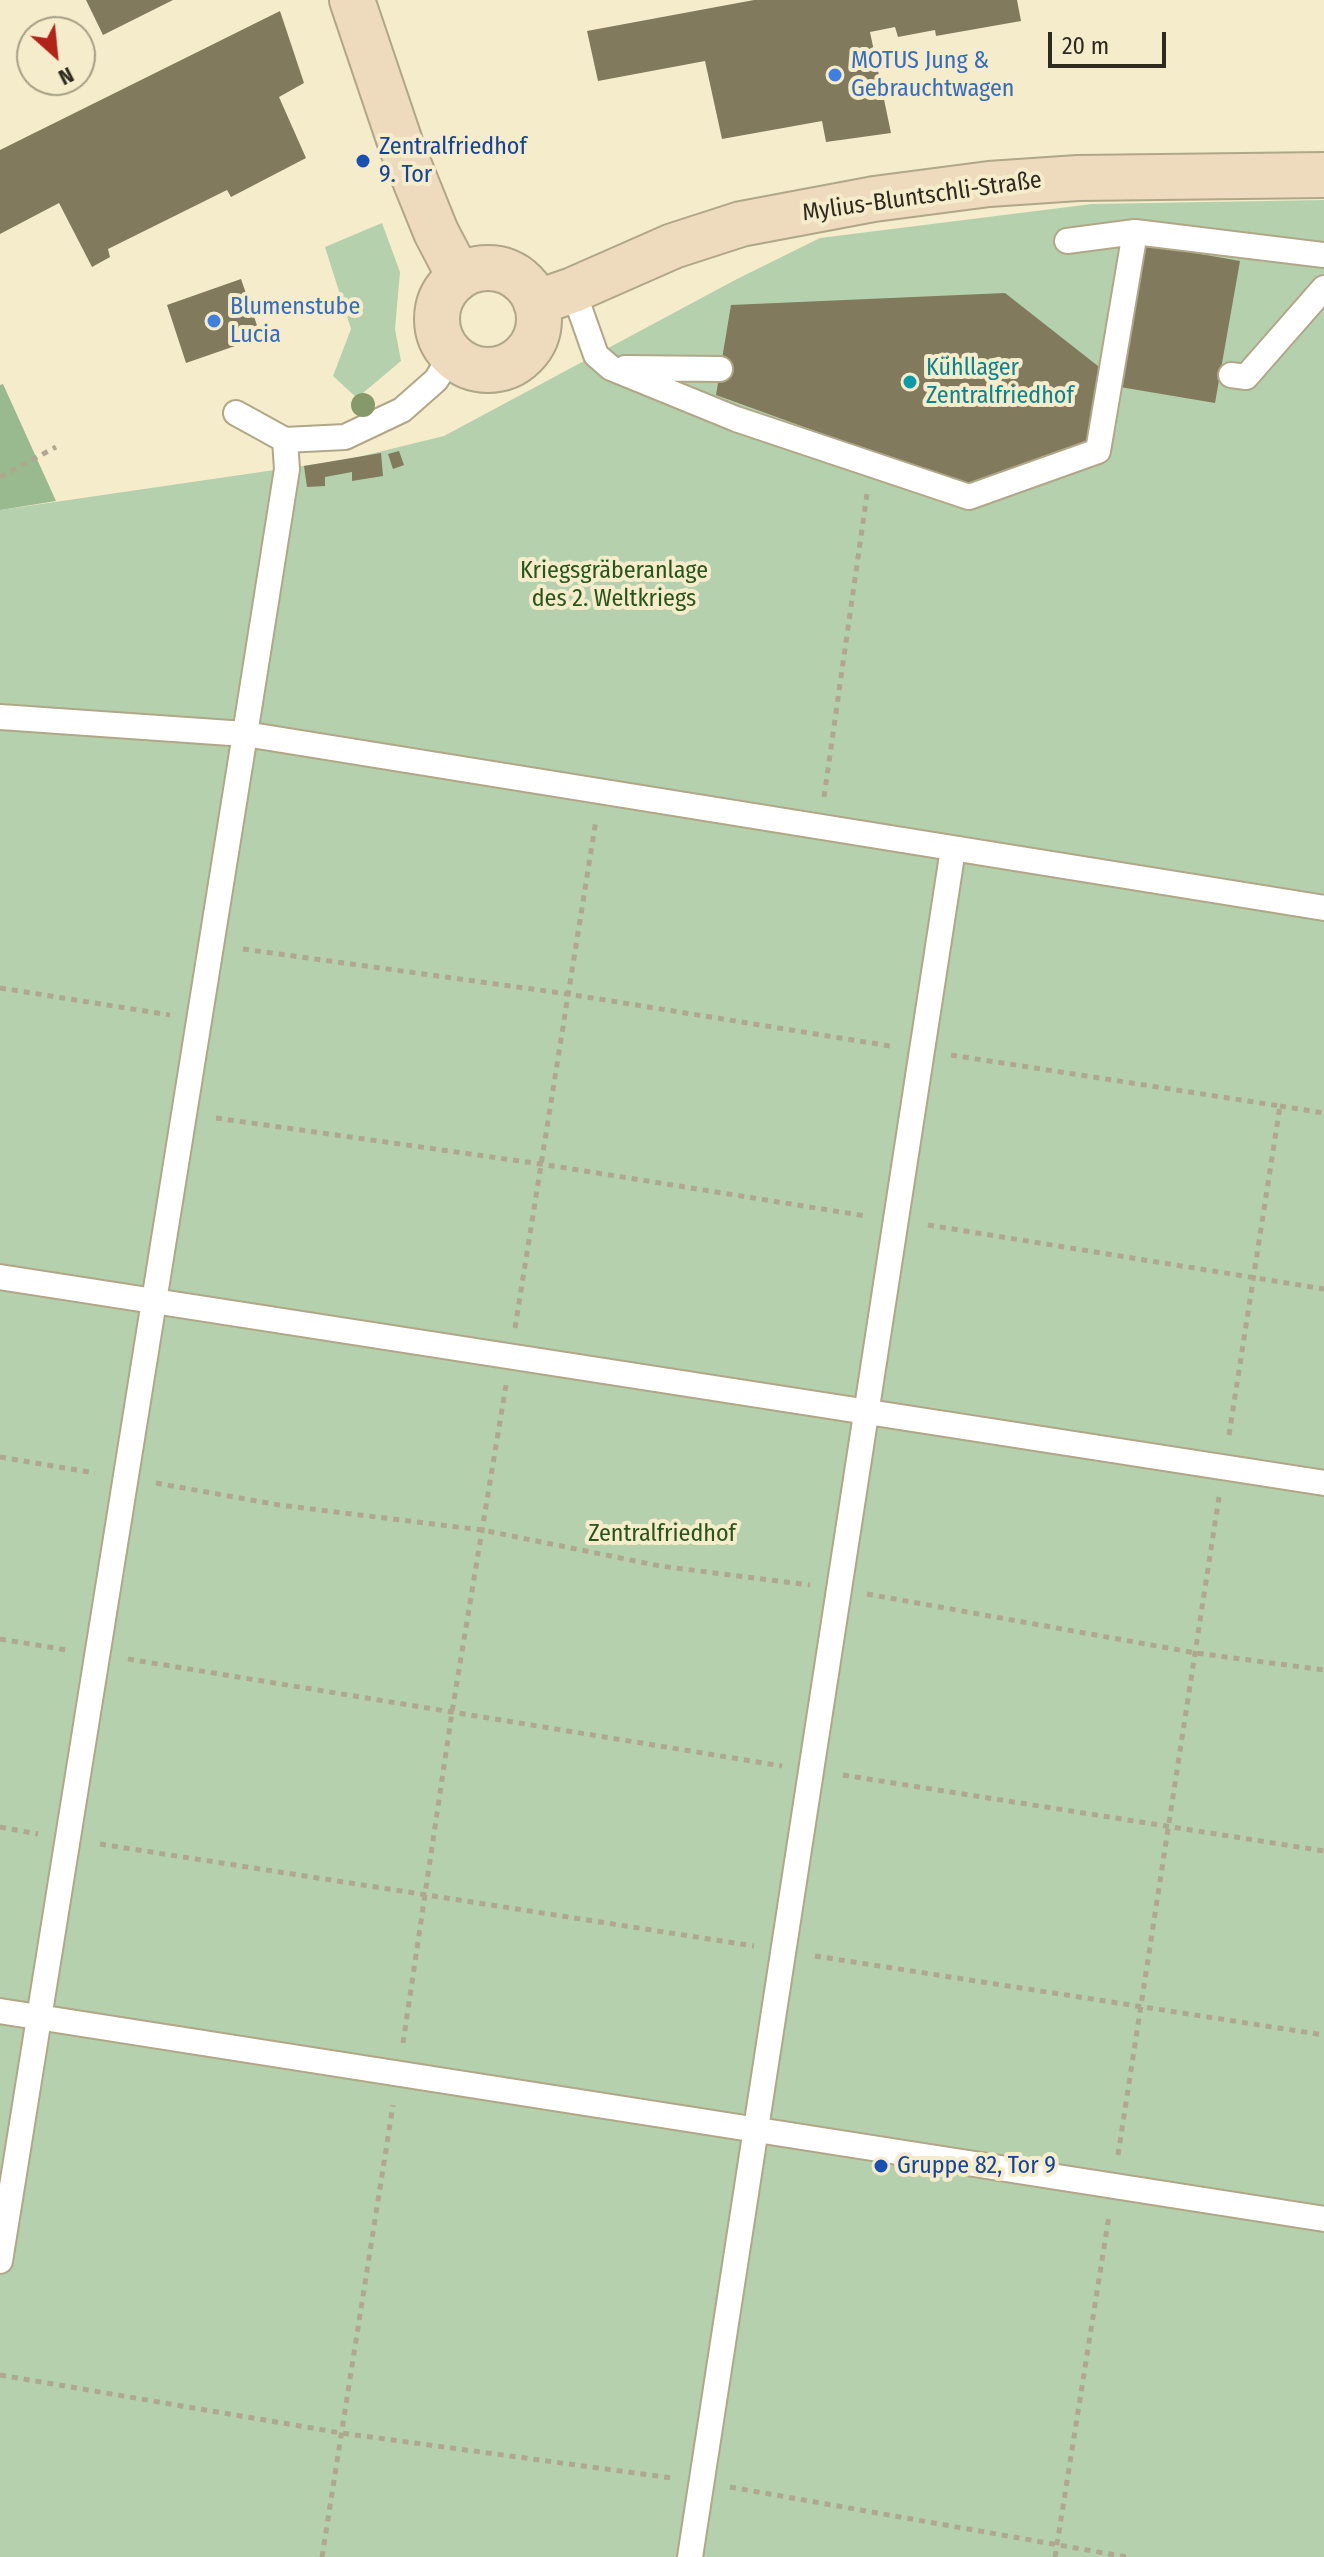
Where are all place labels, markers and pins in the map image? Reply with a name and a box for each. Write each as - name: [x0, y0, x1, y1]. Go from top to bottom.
- place label: MOTUS Jung & Gebrauchtwagen: [851, 47, 1014, 103]
- marker: MOTUS Jung & Gebrauchtwagen: [826, 66, 844, 84]
- place label: Zentralfriedhof 9. Tor: [379, 133, 527, 189]
- marker: Zentralfriedhof 9. Tor: [354, 152, 372, 170]
- place label: Blumenstube Lucia: [230, 293, 360, 349]
- marker: Blumenstube Lucia: [205, 312, 223, 330]
- place label: Kühllager Zentralfriedhof: [926, 354, 1074, 410]
- marker: Kühllager Zentralfriedhof: [901, 373, 919, 391]
- place label: Gruppe 82, Tor 9: [897, 2152, 1056, 2180]
- marker: Gruppe 82, Tor 9: [872, 2157, 890, 2175]

